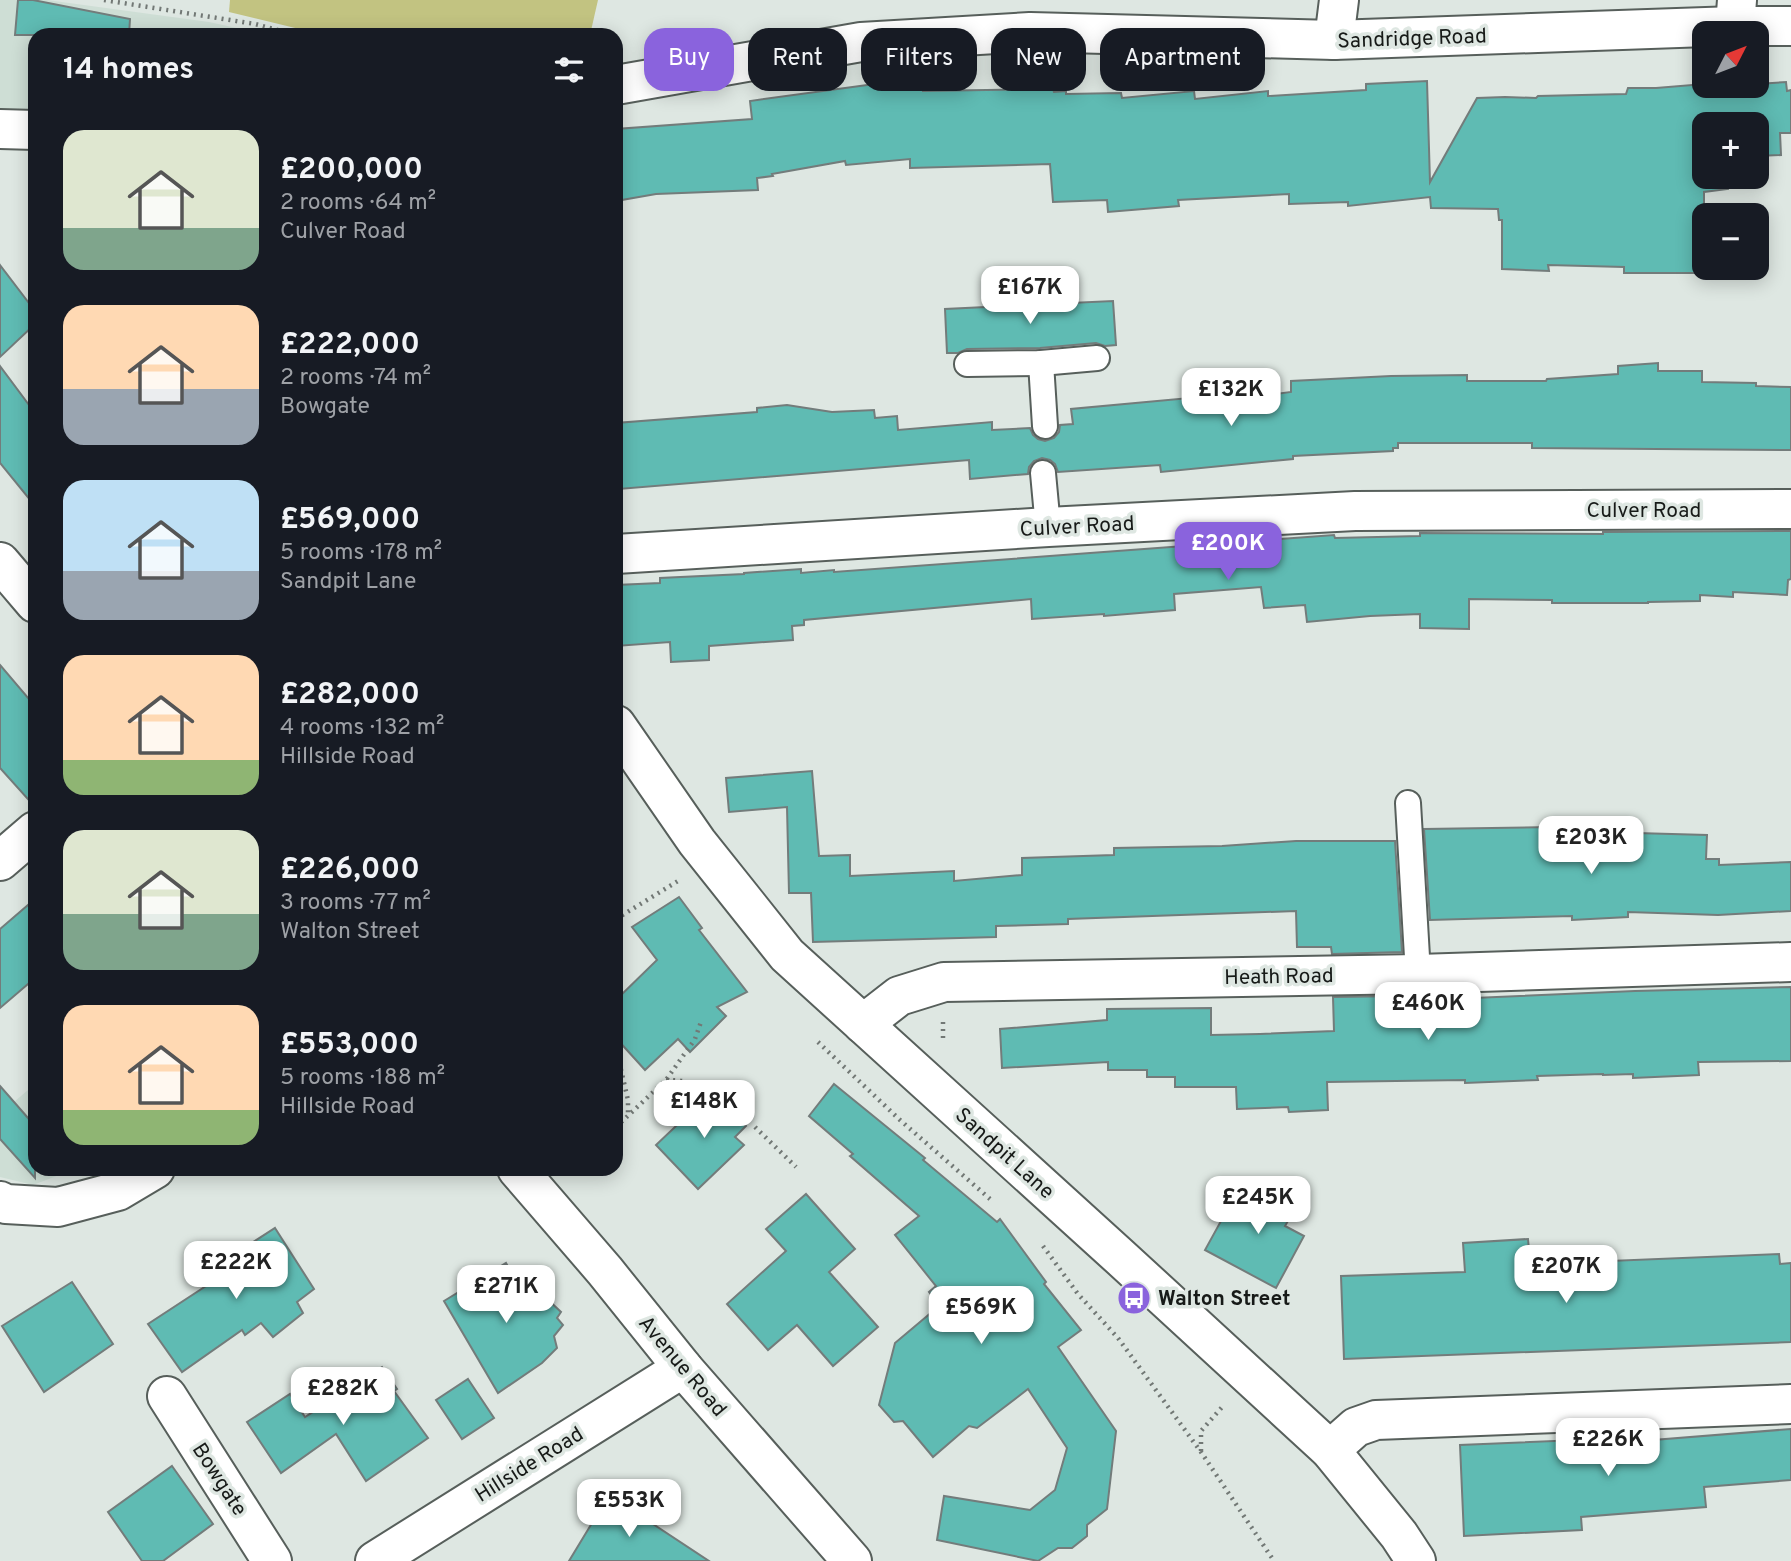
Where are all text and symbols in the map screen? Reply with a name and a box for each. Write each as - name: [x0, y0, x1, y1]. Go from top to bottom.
- north arrow: [1692, 21, 1769, 98]
- map controls: [1692, 21, 1769, 280]
- street label: Sandridge Road: [1337, 23, 1487, 56]
- chip: Buy: [644, 28, 734, 91]
- chip: Rent: [748, 28, 847, 91]
- chip: Filters: [861, 28, 977, 91]
- chip: New: [991, 28, 1086, 91]
- chip: Apartment: [1100, 28, 1265, 91]
- icon: filters: [550, 51, 588, 89]
- text: 14 homes: [63, 52, 194, 89]
- button: +: [1692, 112, 1769, 189]
- text: £200,000: [280, 152, 423, 189]
- icon: home: [119, 158, 203, 242]
- text: 2 rooms · 64 m²: [280, 189, 436, 218]
- button: −: [1692, 203, 1769, 280]
- text: Culver Road: [280, 218, 406, 247]
- pin: £167K: [981, 266, 1079, 326]
- text: £167K: [997, 274, 1063, 303]
- text: £222,000: [280, 327, 420, 364]
- icon: home: [119, 333, 203, 417]
- text: 2 rooms · 74 m²: [280, 364, 431, 393]
- pin: £132K: [1182, 368, 1280, 428]
- text: £132K: [1198, 376, 1264, 405]
- text: Bowgate: [280, 393, 370, 422]
- street label: Culver Road: [1587, 498, 1701, 525]
- text: £569,000: [280, 502, 420, 539]
- icon: home: [119, 508, 203, 592]
- street label: Culver Road: [1019, 511, 1135, 544]
- pin: £200K: [1179, 522, 1277, 582]
- text: £200K: [1191, 530, 1265, 559]
- text: 5 rooms · 178 m²: [280, 539, 442, 568]
- text: Sandpit Lane: [280, 568, 416, 597]
- text: £282,000: [280, 677, 420, 714]
- icon: home: [119, 683, 203, 767]
- text: 4 rooms · 132 m²: [280, 714, 444, 743]
- text: Hillside Road: [280, 743, 415, 772]
- pin: £203K: [1542, 816, 1640, 876]
- text: £203K: [1554, 824, 1628, 853]
- text: £226,000: [280, 852, 420, 889]
- icon: home: [119, 858, 203, 942]
- text: 3 rooms · 77 m²: [280, 889, 431, 918]
- text: Walton Street: [280, 918, 420, 947]
- street label: Heath Road: [1224, 963, 1334, 992]
- pin: £460K: [1379, 982, 1477, 1042]
- text: £460K: [1391, 990, 1465, 1019]
- text: £553,000: [280, 1027, 419, 1064]
- icon: home: [119, 1033, 203, 1117]
- text: 5 rooms · 188 m²: [280, 1064, 445, 1093]
- pin: £148K: [655, 1080, 753, 1140]
- text: £148K: [670, 1088, 738, 1117]
- text: Hillside Road: [280, 1093, 415, 1122]
- street label: Sandpit Lane: [949, 1102, 1059, 1206]
- pin: £245K: [1209, 1176, 1307, 1236]
- text: £245K: [1221, 1184, 1295, 1213]
- pin: £222K: [187, 1242, 285, 1301]
- pin: £207K: [1517, 1246, 1615, 1305]
- text: £222K: [200, 1249, 272, 1278]
- text: £207K: [1530, 1253, 1602, 1282]
- pin: £271K: [457, 1266, 555, 1325]
- text: £271K: [473, 1273, 539, 1302]
- bus stop icon: Walton Street: [1115, 1279, 1153, 1317]
- pin: £569K: [932, 1286, 1030, 1346]
- place label: Walton Street: [1158, 1286, 1290, 1313]
- text: £569K: [945, 1294, 1017, 1323]
- street label: Avenue Road: [632, 1311, 732, 1423]
- pin: £282K: [294, 1368, 392, 1427]
- text: £282K: [307, 1375, 379, 1404]
- pin: £226K: [1559, 1418, 1657, 1478]
- street label: Hillside Road: [471, 1421, 589, 1509]
- text: £226K: [1572, 1426, 1644, 1455]
- street label: Bowgate: [185, 1438, 252, 1522]
- pin: £553K: [580, 1480, 678, 1539]
- text: £553K: [593, 1487, 665, 1516]

